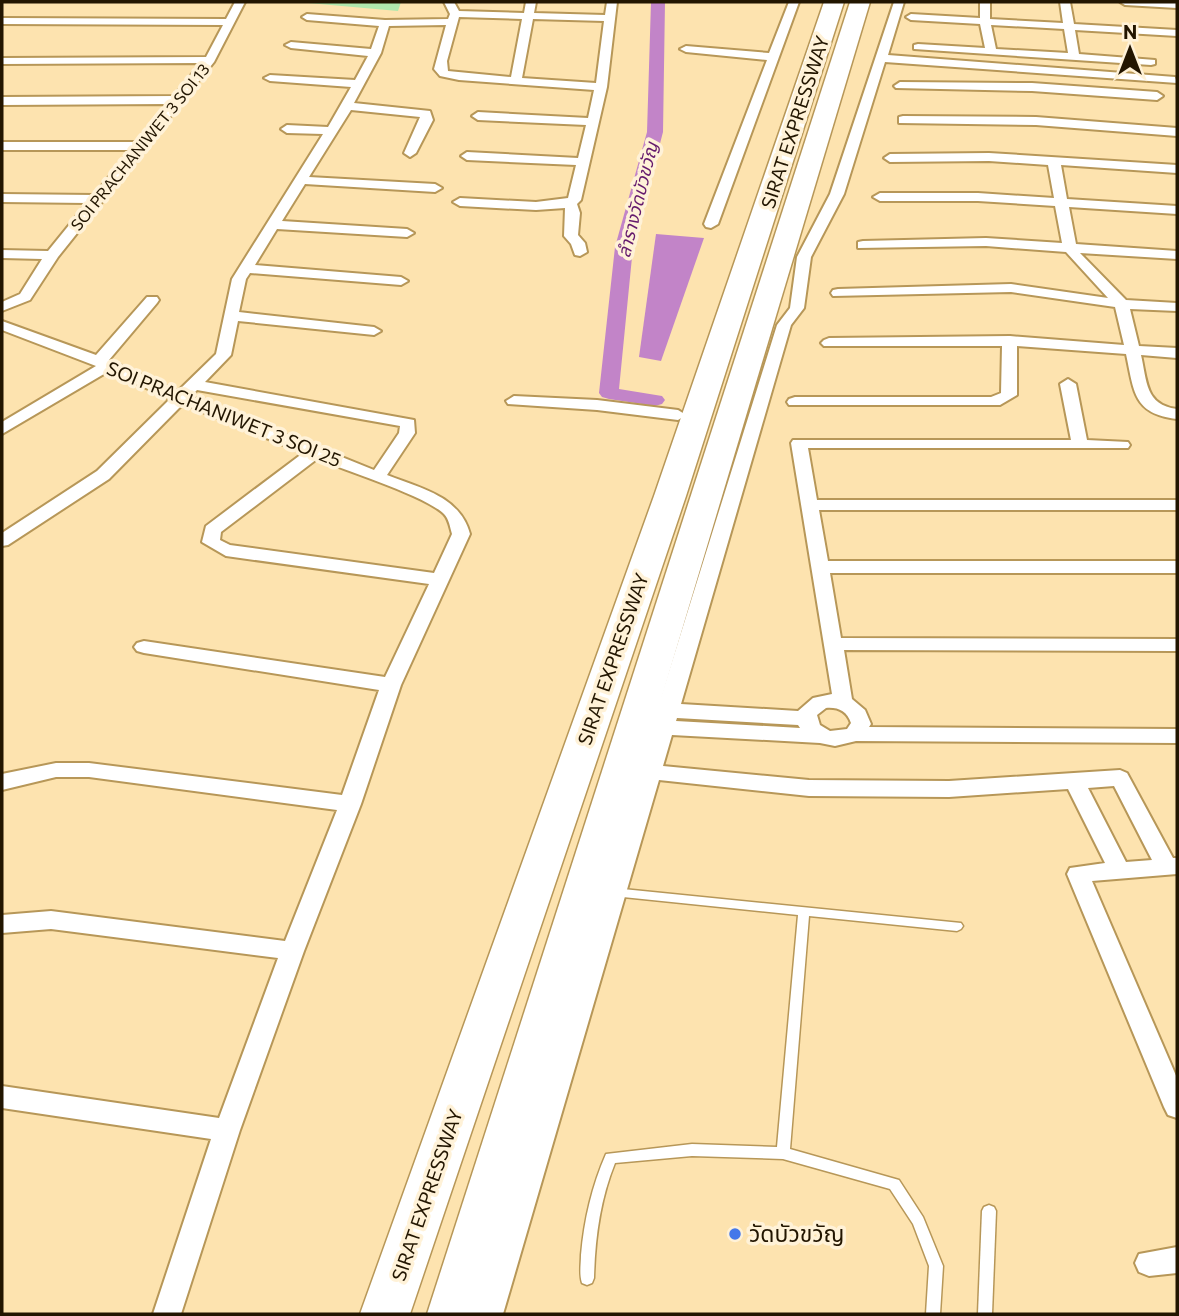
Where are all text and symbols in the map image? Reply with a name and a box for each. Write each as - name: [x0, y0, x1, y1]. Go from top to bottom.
- north arrow: [1095, 14, 1165, 84]
- text: N: [1123, 20, 1137, 43]
- street label: SIRAT EXPRESSWAY: [756, 33, 833, 211]
- street label: SOI PRACHANIWET 3 SOI 13: [66, 59, 213, 234]
- water label: ลำรางวัดบัวขวัญ: [612, 138, 662, 260]
- street label: SOI PRACHANIWET 3 SOI 25: [104, 356, 345, 471]
- street label: SIRAT EXPRESSWAY: [572, 570, 653, 748]
- street label: SIRAT EXPRESSWAY: [386, 1106, 467, 1284]
- place label: วัดบัวขวัญ: [749, 1219, 845, 1247]
- marker: วัดบัวขวัญ: [727, 1226, 743, 1242]

